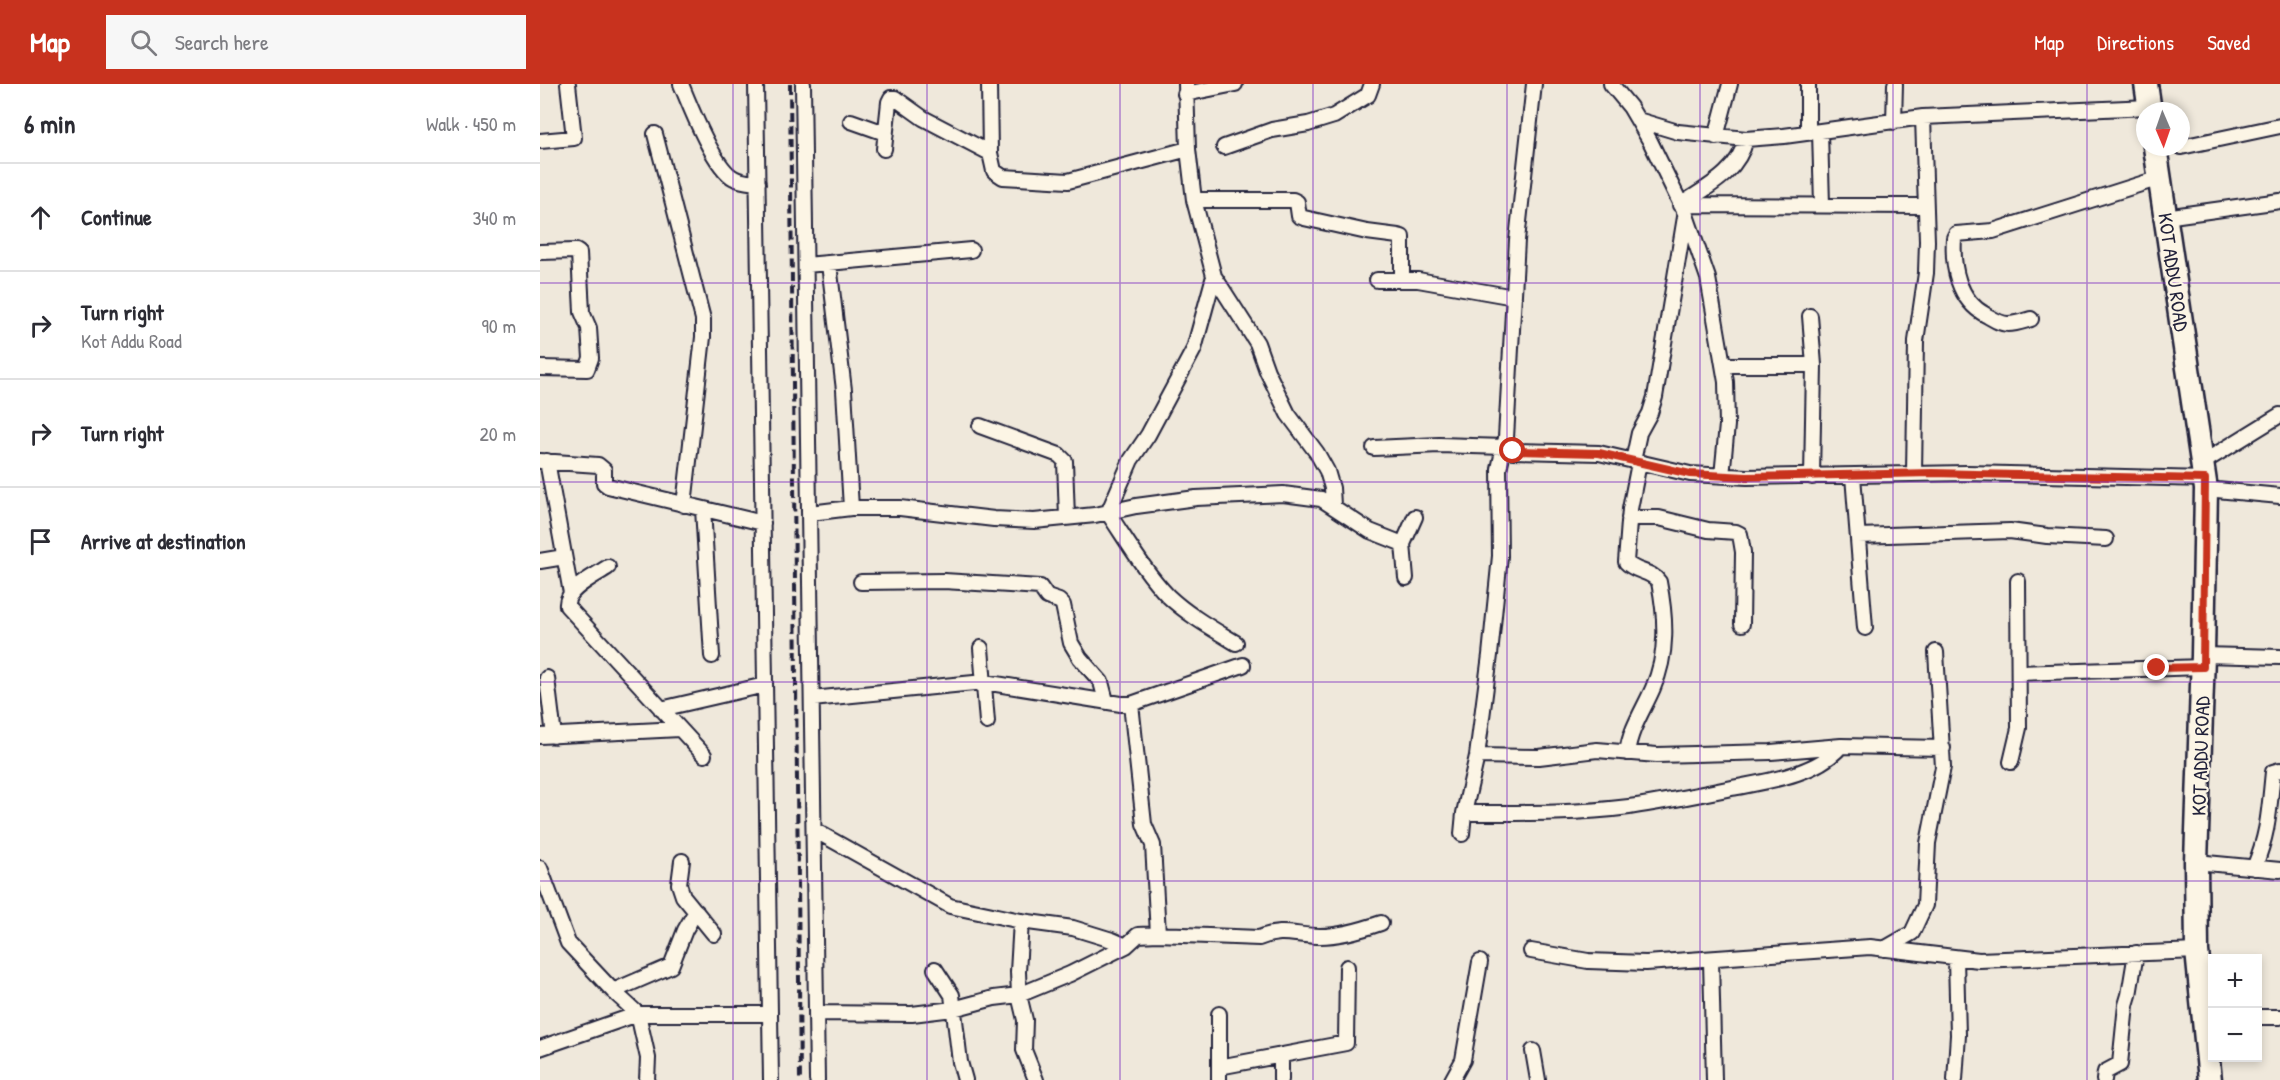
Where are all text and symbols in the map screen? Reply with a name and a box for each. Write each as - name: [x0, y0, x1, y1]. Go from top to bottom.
- search box: [106, 15, 526, 69]
- text: Map: [30, 23, 70, 61]
- icon: search: [127, 26, 160, 59]
- text: Search here: [175, 27, 269, 57]
- text: Map: [2034, 28, 2064, 57]
- text: Directions: [2097, 28, 2174, 57]
- text: Saved: [2207, 28, 2250, 57]
- north arrow: [2136, 102, 2190, 156]
- text: 6 min: [24, 106, 76, 141]
- text: Walk · 450 m: [426, 110, 516, 137]
- icon: ahead: [24, 201, 57, 234]
- text: Continue: [81, 202, 152, 232]
- text: 340 m: [472, 204, 516, 231]
- street label: KOT ADDU ROAD: [2152, 211, 2196, 333]
- text: Turn right: [81, 297, 164, 327]
- icon: right: [24, 309, 57, 342]
- text: 90 m: [482, 312, 516, 339]
- text: Kot Addu Road: [81, 327, 182, 354]
- icon: right: [24, 417, 57, 450]
- text: Turn right: [81, 418, 164, 448]
- text: 20 m: [479, 420, 516, 447]
- route start: [1499, 437, 1525, 463]
- icon: arrive: [24, 525, 57, 558]
- text: Arrive at destination: [81, 526, 246, 556]
- route end: [2143, 654, 2169, 680]
- street label: KOT ADDU ROAD: [2184, 695, 2216, 816]
- map controls: [2208, 954, 2262, 1062]
- button: +: [2208, 954, 2262, 1008]
- button: −: [2208, 1008, 2262, 1062]

